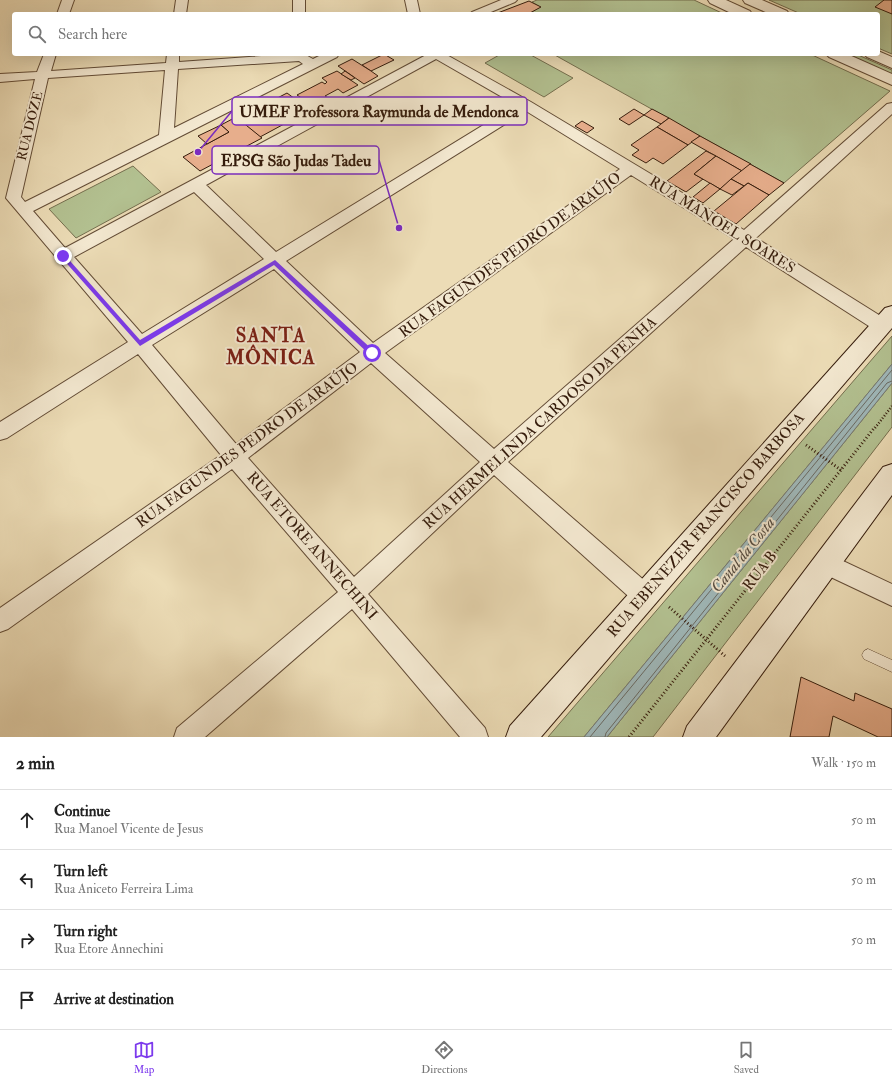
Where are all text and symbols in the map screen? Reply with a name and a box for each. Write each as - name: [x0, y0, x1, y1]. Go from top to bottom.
- search box: [12, 12, 880, 56]
- icon: search: [26, 23, 48, 45]
- text: Search here: [58, 25, 127, 44]
- street label: RUA DOZE: [14, 90, 46, 162]
- callout: UMEF Professora Raymunda de Mendonca: [232, 97, 527, 125]
- text: UMEF Professora Raymunda de Mendonca: [239, 102, 519, 123]
- callout: EPSG São Judas Tadeu: [212, 146, 379, 174]
- text: EPSG São Judas Tadeu: [221, 151, 372, 172]
- street label: RUA FAGUNDES PEDRO DE ARAÚJO: [394, 166, 625, 343]
- street label: RUA MANOEL SOARES: [645, 172, 799, 278]
- route end: [54, 247, 72, 265]
- street label: RUA HERMELINDA CARDOSO DA PENHA: [419, 312, 661, 533]
- district label: SANTA MÔNICA: [225, 324, 316, 370]
- route start: [363, 344, 381, 362]
- street label: RUA FAGUNDES PEDRO DE ARAÚJO: [131, 356, 362, 533]
- street label: RUA EBENEZER FRANCISCO BARBOSA: [603, 408, 809, 641]
- street label: RUA ETORE ANNECHINI: [243, 468, 381, 624]
- water label: Canal da Costa: [707, 513, 779, 597]
- street label: RUA B: [739, 547, 781, 595]
- text: 2 min: [16, 753, 55, 774]
- text: Walk · 150 m: [811, 755, 876, 771]
- text: Continue: [54, 802, 110, 821]
- icon: ahead: [16, 809, 38, 831]
- text: 50 m: [851, 812, 876, 828]
- text: Rua Manoel Vicente de Jesus: [54, 821, 203, 837]
- text: Turn left: [54, 862, 108, 881]
- icon: left: [16, 869, 38, 891]
- text: 50 m: [851, 872, 876, 888]
- text: Rua Aniceto Ferreira Lima: [54, 881, 193, 897]
- text: Turn right: [54, 922, 117, 941]
- icon: right: [16, 929, 38, 951]
- text: 50 m: [851, 932, 876, 948]
- text: Rua Etore Annechini: [54, 941, 164, 957]
- icon: arrive: [16, 989, 38, 1011]
- text: Arrive at destination: [54, 990, 174, 1009]
- tab: Map: [133, 1039, 155, 1076]
- tab: Directions: [421, 1039, 468, 1076]
- tab: Saved: [734, 1039, 759, 1076]

